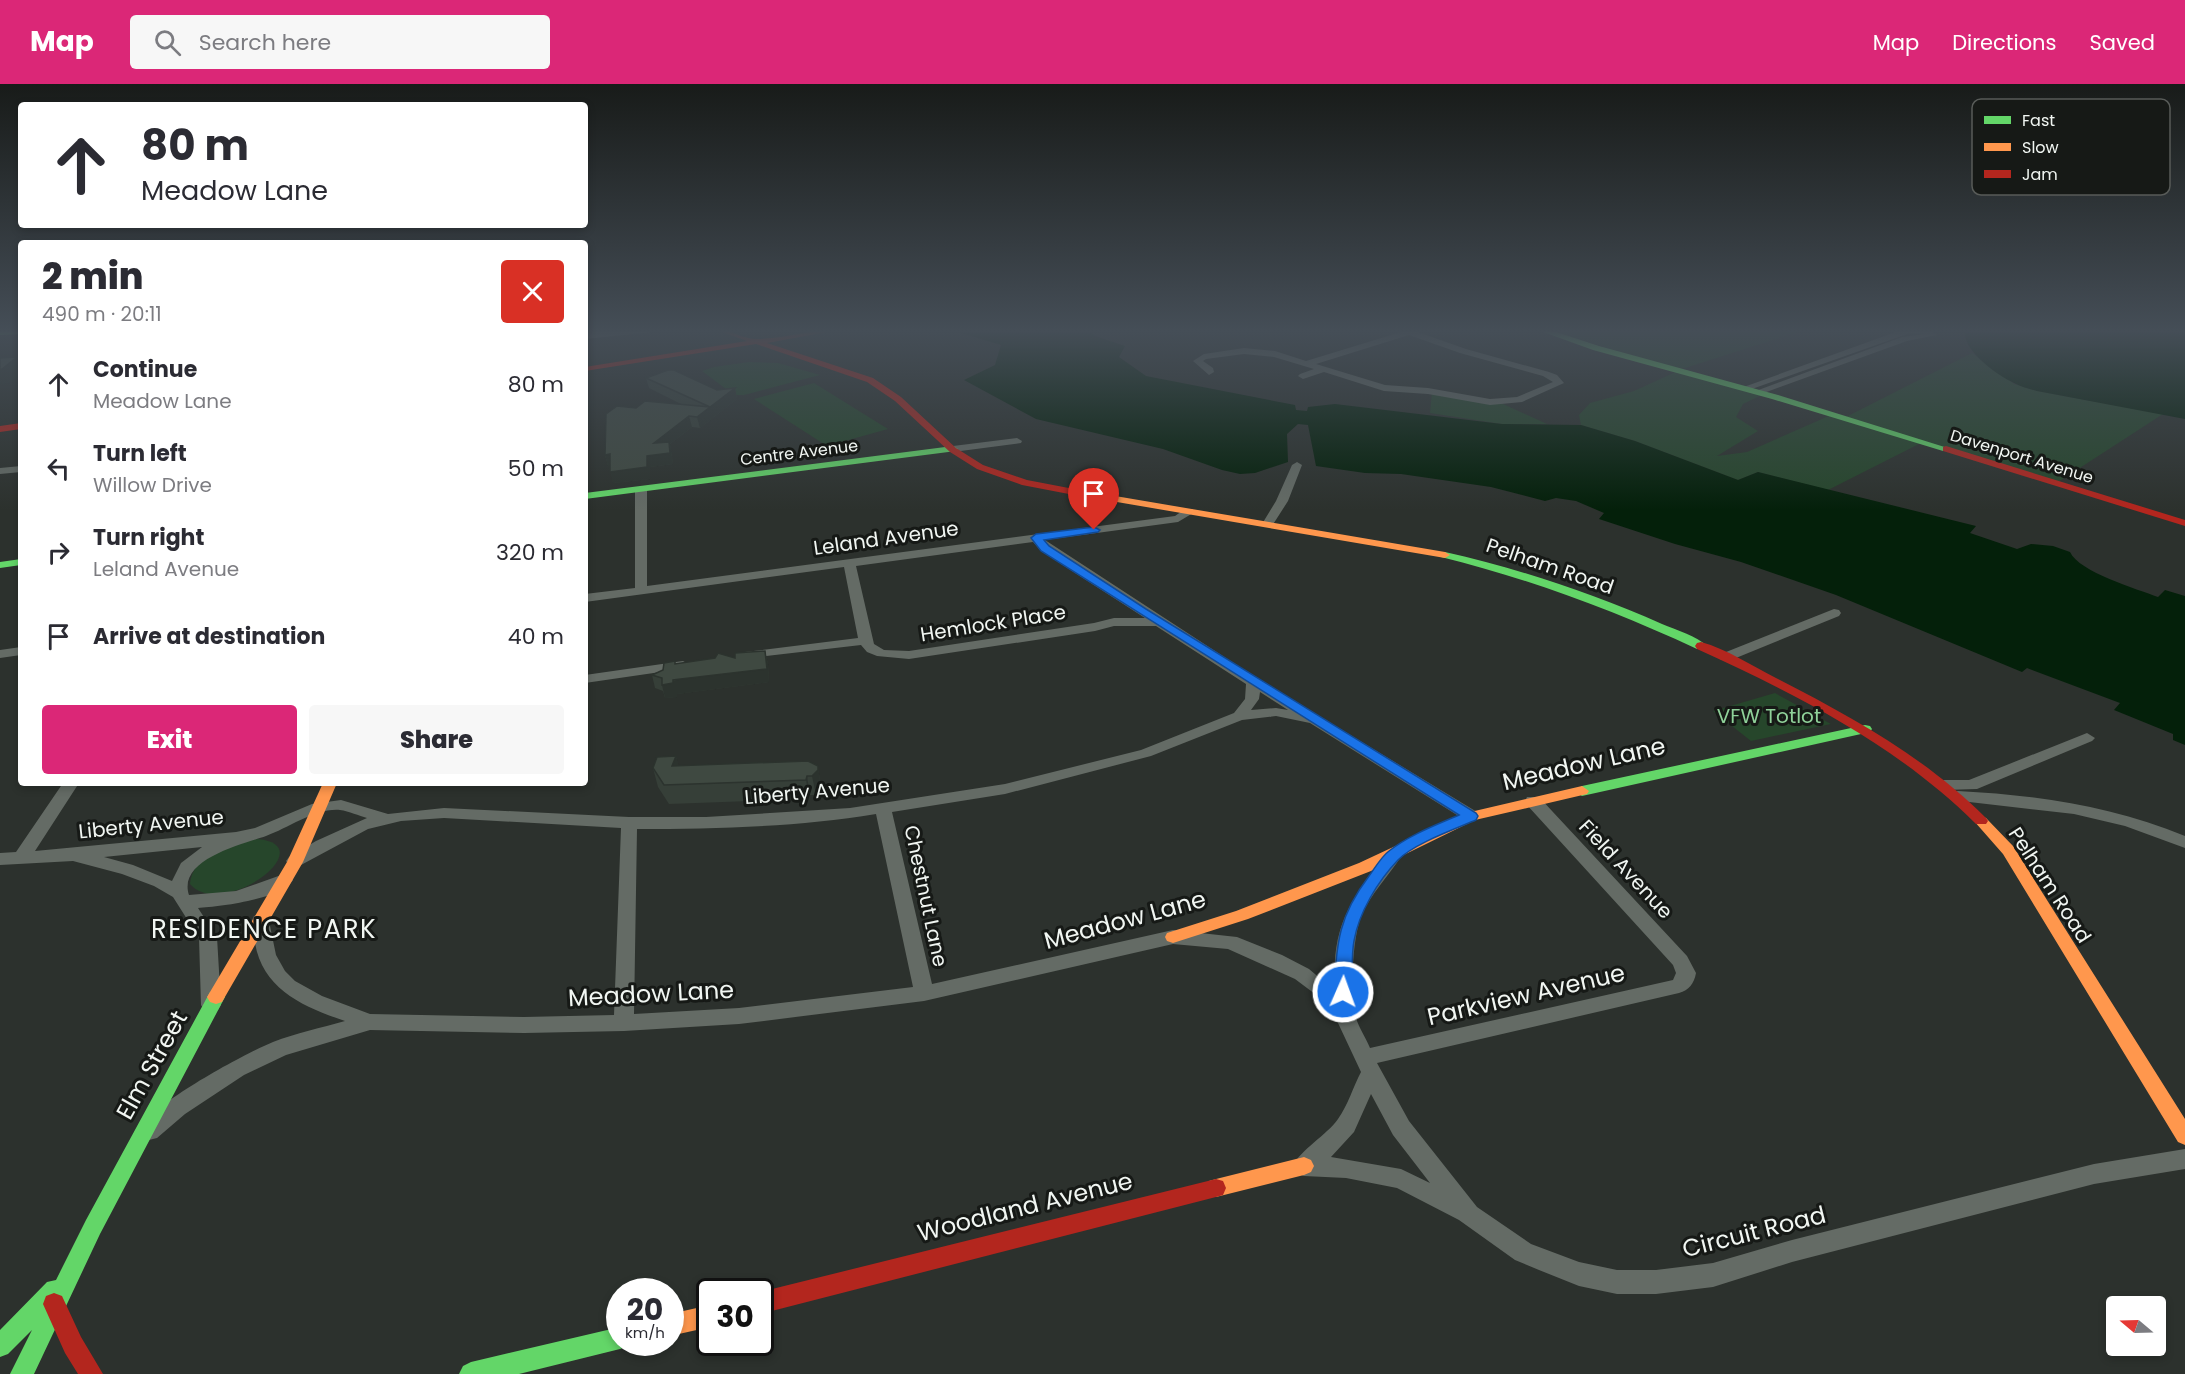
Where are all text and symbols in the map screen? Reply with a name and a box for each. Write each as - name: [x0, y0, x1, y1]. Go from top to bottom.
- search box: [130, 15, 550, 69]
- text: Map: [30, 22, 94, 61]
- icon: search: [151, 26, 184, 59]
- text: Search here: [199, 27, 331, 58]
- text: Map: [1873, 28, 1919, 57]
- text: Directions: [1952, 28, 2056, 57]
- text: Saved: [2089, 28, 2155, 57]
- legend: [1972, 99, 2170, 195]
- text: Fast: [2022, 109, 2055, 132]
- text: 80 m: [141, 116, 249, 175]
- icon: ahead: [42, 126, 120, 204]
- text: Slow: [2022, 136, 2059, 159]
- text: Jam: [2022, 163, 2058, 186]
- text: Meadow Lane: [141, 172, 328, 209]
- text: 2 min: [42, 251, 144, 302]
- button: close: [501, 260, 564, 323]
- text: 490 m · 20:11: [42, 300, 162, 328]
- text: Continue: [93, 354, 197, 385]
- icon: ahead: [42, 368, 75, 401]
- text: 80 m: [508, 369, 564, 400]
- text: Meadow Lane: [93, 387, 232, 415]
- street label: Davenport Avenue: [1948, 424, 2096, 489]
- street label: Centre Avenue: [739, 434, 859, 471]
- text: Turn left: [93, 438, 187, 469]
- icon: left: [42, 452, 75, 485]
- text: 50 m: [508, 453, 564, 484]
- pin: [1068, 468, 1119, 530]
- text: Willow Drive: [93, 471, 212, 499]
- icon: arrive: [1077, 477, 1110, 510]
- street label: Leland Avenue: [812, 514, 960, 562]
- text: Turn right: [93, 522, 204, 553]
- street label: Pelham Road: [1482, 531, 1618, 601]
- icon: right: [42, 536, 75, 569]
- text: 320 m: [496, 537, 564, 568]
- text: Leland Avenue: [93, 555, 239, 583]
- street label: Hemlock Place: [918, 598, 1068, 648]
- icon: arrive: [42, 620, 75, 653]
- text: Arrive at destination: [93, 621, 325, 652]
- text: 40 m: [508, 621, 564, 652]
- park label: VFW Totlot: [1717, 702, 1821, 730]
- button: Exit: [42, 705, 297, 774]
- button: Share: [309, 705, 564, 774]
- street label: Meadow Lane: [1499, 729, 1669, 798]
- street label: Liberty Avenue: [743, 771, 891, 811]
- street label: Liberty Avenue: [77, 802, 225, 846]
- street label: Field Avenue: [1573, 813, 1679, 925]
- street label: Pelham Road: [2002, 822, 2098, 948]
- street label: Chestnut Lane: [897, 823, 955, 969]
- street label: Meadow Lane: [1040, 882, 1209, 957]
- district label: RESIDENCE PARK: [151, 911, 377, 947]
- street label: Parkview Avenue: [1424, 956, 1628, 1033]
- position arrow: [1311, 960, 1375, 1024]
- street label: Meadow Lane: [567, 973, 735, 1014]
- street label: Elm Street: [108, 1004, 195, 1125]
- street label: Woodland Avenue: [914, 1164, 1136, 1249]
- street label: Circuit Road: [1679, 1198, 1829, 1265]
- speed limit sign: 30: [696, 1278, 774, 1356]
- text: 20: [627, 1288, 663, 1331]
- north arrow: [2106, 1296, 2166, 1356]
- map controls: [2106, 1296, 2166, 1356]
- text: km/h: [625, 1322, 665, 1343]

